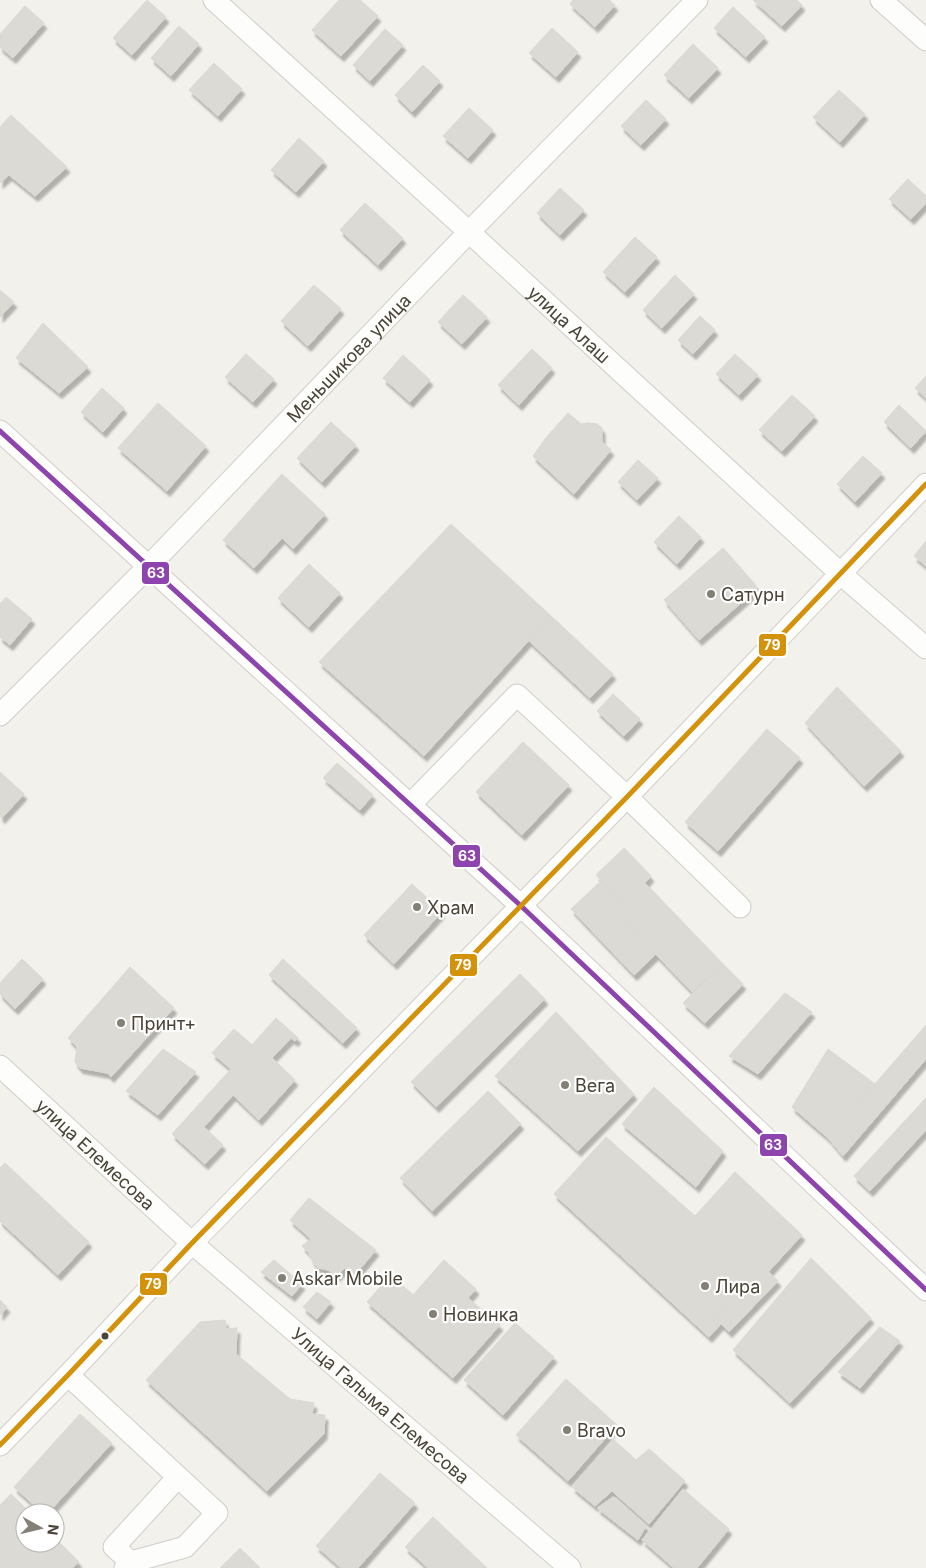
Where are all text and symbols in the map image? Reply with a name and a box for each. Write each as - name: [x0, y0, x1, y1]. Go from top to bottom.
- street label: улица Алаш: [524, 281, 615, 367]
- street label: Меньшикова улица: [282, 289, 415, 426]
- line badge: 63: [141, 561, 170, 585]
- text: 63: [147, 564, 165, 581]
- place label: Сатурн: [721, 584, 785, 605]
- marker: Сатурн: [705, 588, 717, 600]
- line badge: 79: [758, 633, 787, 657]
- text: 79: [763, 636, 781, 653]
- line badge: 63: [452, 844, 481, 868]
- text: 63: [458, 847, 476, 864]
- place label: Храм: [427, 897, 474, 918]
- marker: Храм: [411, 901, 423, 913]
- line badge: 79: [449, 953, 478, 977]
- text: 79: [454, 956, 472, 973]
- place label: Принт+: [131, 1013, 196, 1034]
- marker: Принт+: [115, 1017, 127, 1029]
- place label: Вега: [575, 1075, 615, 1096]
- marker: Вега: [559, 1079, 571, 1091]
- street label: улица Елемесова: [32, 1094, 159, 1214]
- line badge: 63: [759, 1133, 788, 1157]
- text: 63: [764, 1136, 782, 1153]
- place label: Askar Mobile: [292, 1268, 403, 1289]
- line badge: 79: [139, 1272, 168, 1296]
- marker: Askar Mobile: [276, 1272, 288, 1284]
- text: 79: [144, 1275, 162, 1292]
- place label: Лира: [715, 1276, 760, 1297]
- marker: Лира: [699, 1280, 711, 1292]
- place label: Новинка: [443, 1304, 519, 1325]
- marker: Новинка: [427, 1308, 439, 1320]
- street label: Улица Галыма Елемесова: [288, 1323, 474, 1487]
- unlabelled marker: [100, 1331, 110, 1341]
- place label: Bravo: [577, 1420, 626, 1441]
- marker: Bravo: [561, 1424, 573, 1436]
- north arrow: [15, 1503, 65, 1553]
- text: N: [44, 1523, 63, 1536]

